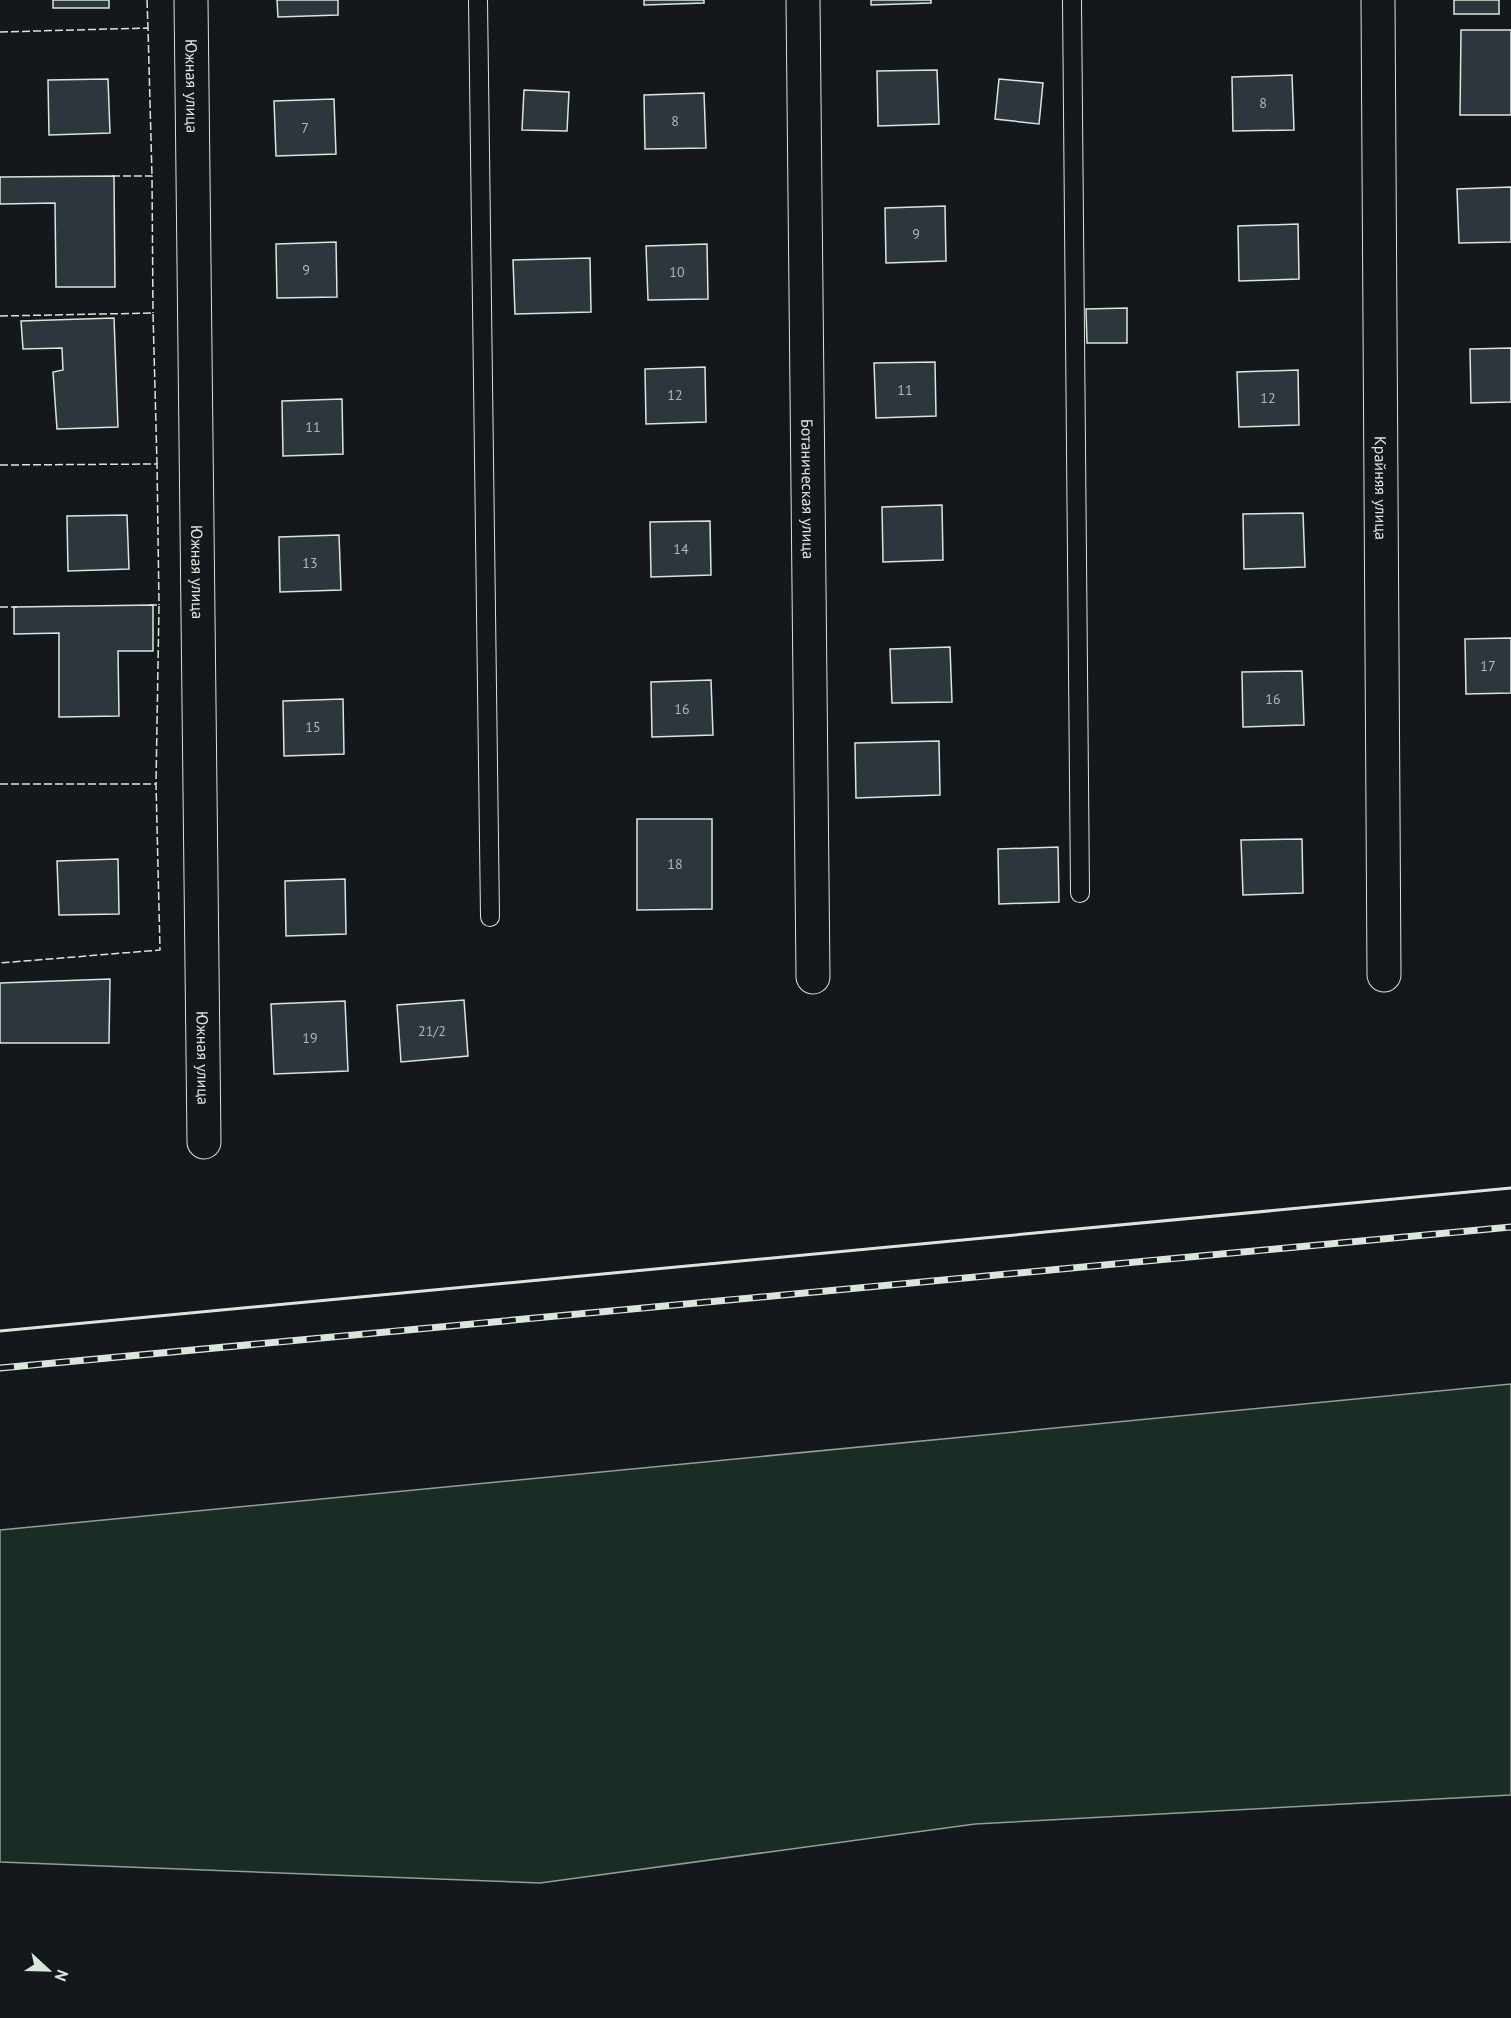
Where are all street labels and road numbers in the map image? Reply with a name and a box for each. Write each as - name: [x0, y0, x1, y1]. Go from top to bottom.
- street label: Южная улица: [181, 39, 203, 133]
- street label: Ботаническая улица: [797, 419, 819, 559]
- street label: Крайняя улица: [1371, 436, 1391, 540]
- street label: Южная улица: [187, 525, 208, 619]
- street label: Южная улица: [193, 1011, 214, 1105]

